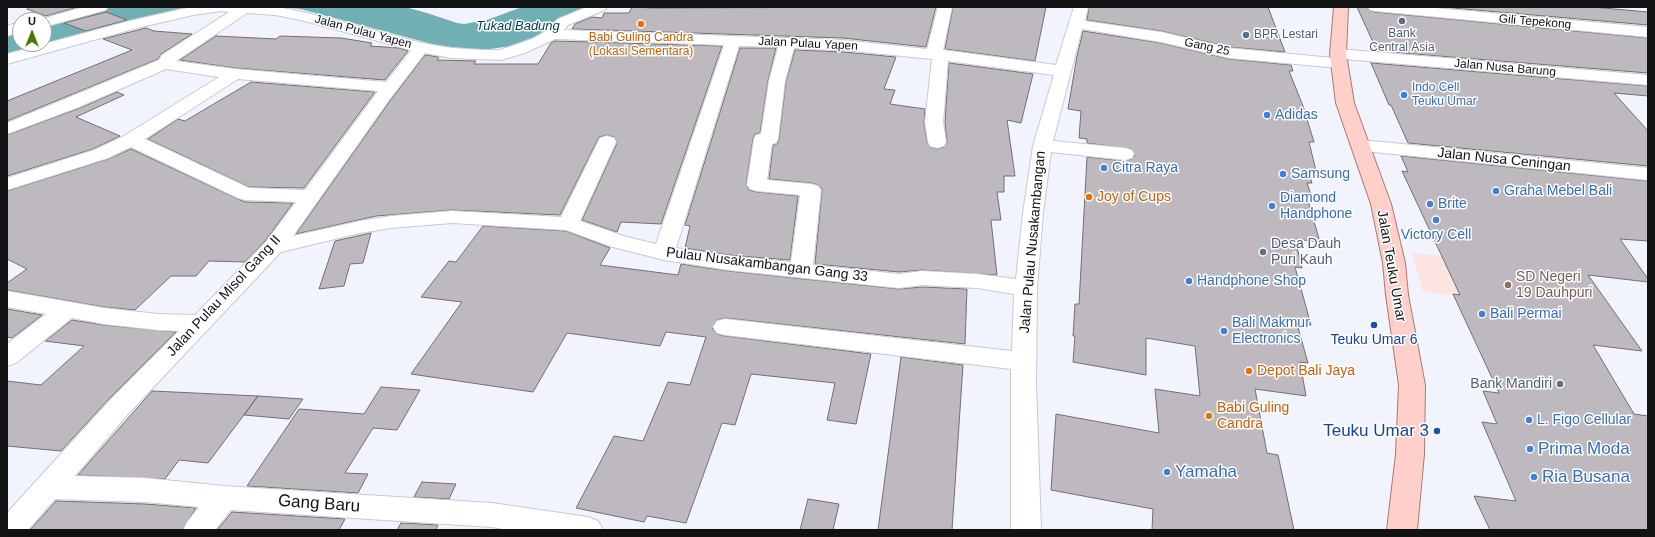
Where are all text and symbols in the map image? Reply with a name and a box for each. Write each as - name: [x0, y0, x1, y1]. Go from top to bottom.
- north arrow: [12, 12, 52, 52]
- street label: Jalan Pulau Yapen: [313, 12, 413, 52]
- street label: Gili Tepekong: [1498, 12, 1572, 32]
- text: U: [28, 15, 36, 27]
- marker: Bank Central Asia: [1397, 16, 1407, 26]
- water label: Tukad Badung: [476, 18, 560, 34]
- marker: Babi Guling Candra (Lokasi Sementara): [636, 19, 646, 29]
- place label: Bank Central Asia: [1369, 27, 1435, 55]
- place label: BPR Lestari: [1254, 28, 1318, 42]
- marker: BPR Lestari: [1241, 30, 1251, 40]
- place label: Babi Guling Candra (Lokasi Sementara): [589, 31, 693, 59]
- street label: Jalan Pulau Yapen: [758, 34, 858, 54]
- street label: Gang 25: [1183, 35, 1231, 59]
- street label: Jalan Nusa Barung: [1454, 56, 1556, 80]
- place label: Indo Cell Teuku Umar: [1412, 81, 1477, 109]
- marker: Indo Cell Teuku Umar: [1399, 90, 1409, 100]
- place label: Adidas: [1275, 107, 1318, 123]
- marker: Adidas: [1262, 110, 1272, 120]
- street label: Jalan Nusa Ceningan: [1437, 145, 1571, 175]
- street label: Jalan Pulau Nusakambangan: [1017, 150, 1049, 334]
- place label: Citra Raya: [1112, 160, 1178, 176]
- marker: Citra Raya: [1099, 163, 1109, 173]
- place label: Samsung: [1291, 166, 1350, 182]
- marker: Samsung: [1278, 169, 1288, 179]
- place label: Graha Mebel Bali: [1504, 183, 1612, 199]
- marker: Graha Mebel Bali: [1491, 186, 1501, 196]
- place label: Joy of Cups: [1097, 189, 1171, 205]
- place label: Diamond Handphone: [1280, 190, 1352, 222]
- marker: Joy of Cups: [1084, 192, 1094, 202]
- place label: Brite: [1438, 196, 1467, 212]
- marker: Brite: [1425, 199, 1435, 209]
- marker: Diamond Handphone: [1267, 201, 1277, 211]
- street label: Jalan Teuku Umar: [1373, 209, 1409, 323]
- marker: Victory Cell: [1431, 215, 1441, 225]
- place label: Victory Cell: [1401, 227, 1471, 243]
- street label: Jalan Pulau Misol Gang II: [163, 232, 285, 360]
- place label: Desa Dauh Puri Kauh: [1271, 236, 1341, 268]
- street label: Pulau Nusakambangan Gang 33: [665, 244, 869, 286]
- marker: Desa Dauh Puri Kauh: [1258, 247, 1268, 257]
- place label: SD Negeri 19 Dauhpuri: [1516, 269, 1592, 302]
- place label: Handphone Shop: [1197, 273, 1306, 289]
- marker: Handphone Shop: [1184, 276, 1194, 286]
- marker: SD Negeri 19 Dauhpuri: [1503, 280, 1513, 290]
- place label: Bali Permai: [1490, 306, 1562, 322]
- marker: Bali Permai: [1477, 309, 1487, 319]
- place label: Bali Makmur Electronics: [1232, 315, 1310, 348]
- marker: Teuku Umar 6: [1369, 320, 1379, 330]
- marker: Bali Makmur Electronics: [1219, 326, 1229, 336]
- place label: Teuku Umar 6: [1330, 332, 1418, 348]
- place label: Depot Bali Jaya: [1257, 363, 1355, 379]
- marker: Depot Bali Jaya: [1244, 366, 1254, 376]
- place label: Bank Mandiri: [1470, 376, 1552, 392]
- marker: Bank Mandiri: [1555, 379, 1565, 389]
- place label: Babi Guling Candra: [1217, 400, 1289, 432]
- marker: Babi Guling Candra: [1204, 411, 1214, 421]
- place label: L. Figo Cellular: [1537, 412, 1631, 428]
- marker: L. Figo Cellular: [1524, 415, 1534, 425]
- place label: Teuku Umar 3: [1323, 421, 1429, 441]
- marker: Teuku Umar 3: [1432, 426, 1442, 436]
- place label: Prima Moda: [1538, 439, 1630, 459]
- marker: Prima Moda: [1525, 444, 1535, 454]
- place label: Yamaha: [1175, 462, 1237, 482]
- marker: Yamaha: [1162, 467, 1172, 477]
- place label: Ria Busana: [1542, 467, 1630, 487]
- marker: Ria Busana: [1529, 472, 1539, 482]
- street label: Gang Baru: [277, 491, 361, 517]

